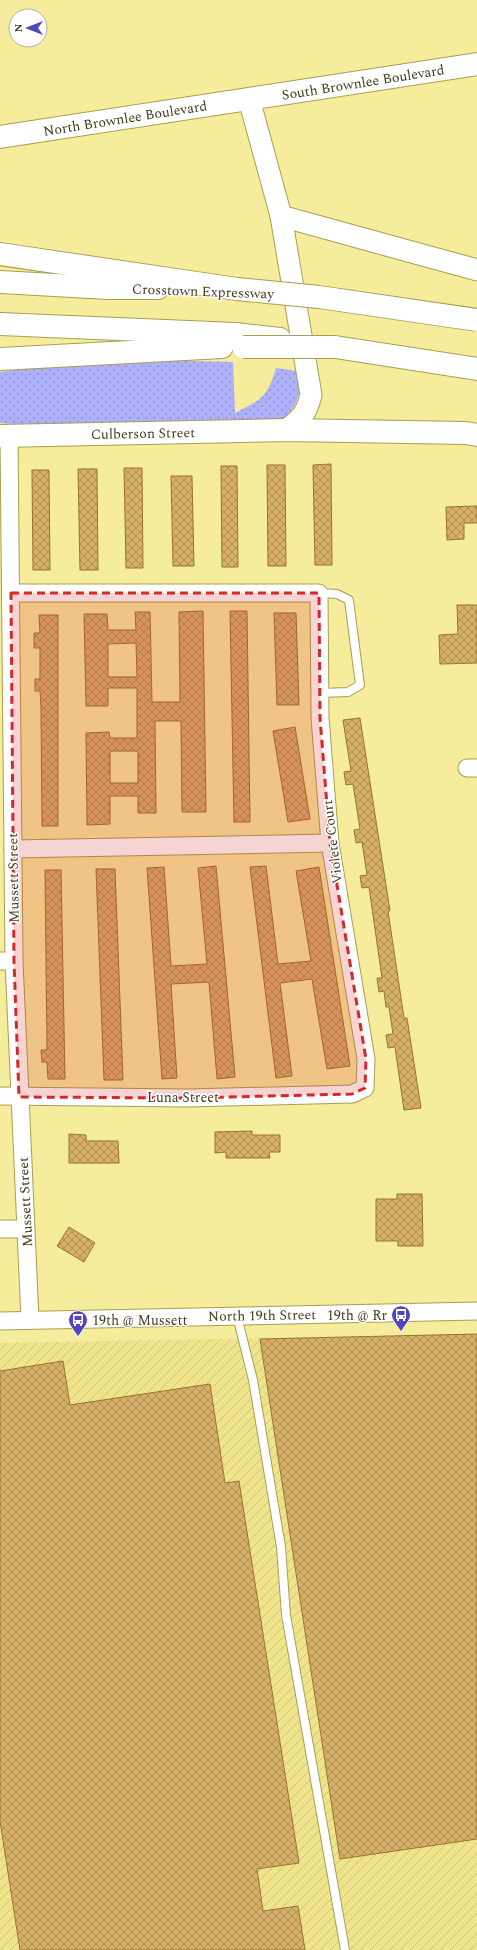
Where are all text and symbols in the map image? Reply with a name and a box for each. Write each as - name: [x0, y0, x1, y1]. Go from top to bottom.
- north arrow: [8, 8, 48, 48]
- text: N: [10, 23, 27, 32]
- street label: South Brownlee Boulevard: [280, 59, 446, 106]
- street label: North Brownlee Boulevard: [42, 95, 209, 142]
- street label: Crosstown Expressway: [132, 279, 276, 305]
- street label: Culberson Street: [91, 422, 195, 445]
- street label: Violete Court: [317, 799, 348, 885]
- street label: Mussett Street: [2, 833, 25, 923]
- street label: Luna Street: [147, 1087, 219, 1108]
- street label: Mussett Street: [13, 1156, 38, 1248]
- street label: North 19th Street: [208, 1304, 316, 1327]
- bus stop icon: 19th @ Rr: [390, 1304, 412, 1332]
- place label: 19th @ Rr: [327, 1305, 387, 1326]
- bus stop icon: 19th @ Mussett: [67, 1309, 89, 1337]
- place label: 19th @ Mussett: [92, 1310, 187, 1331]

